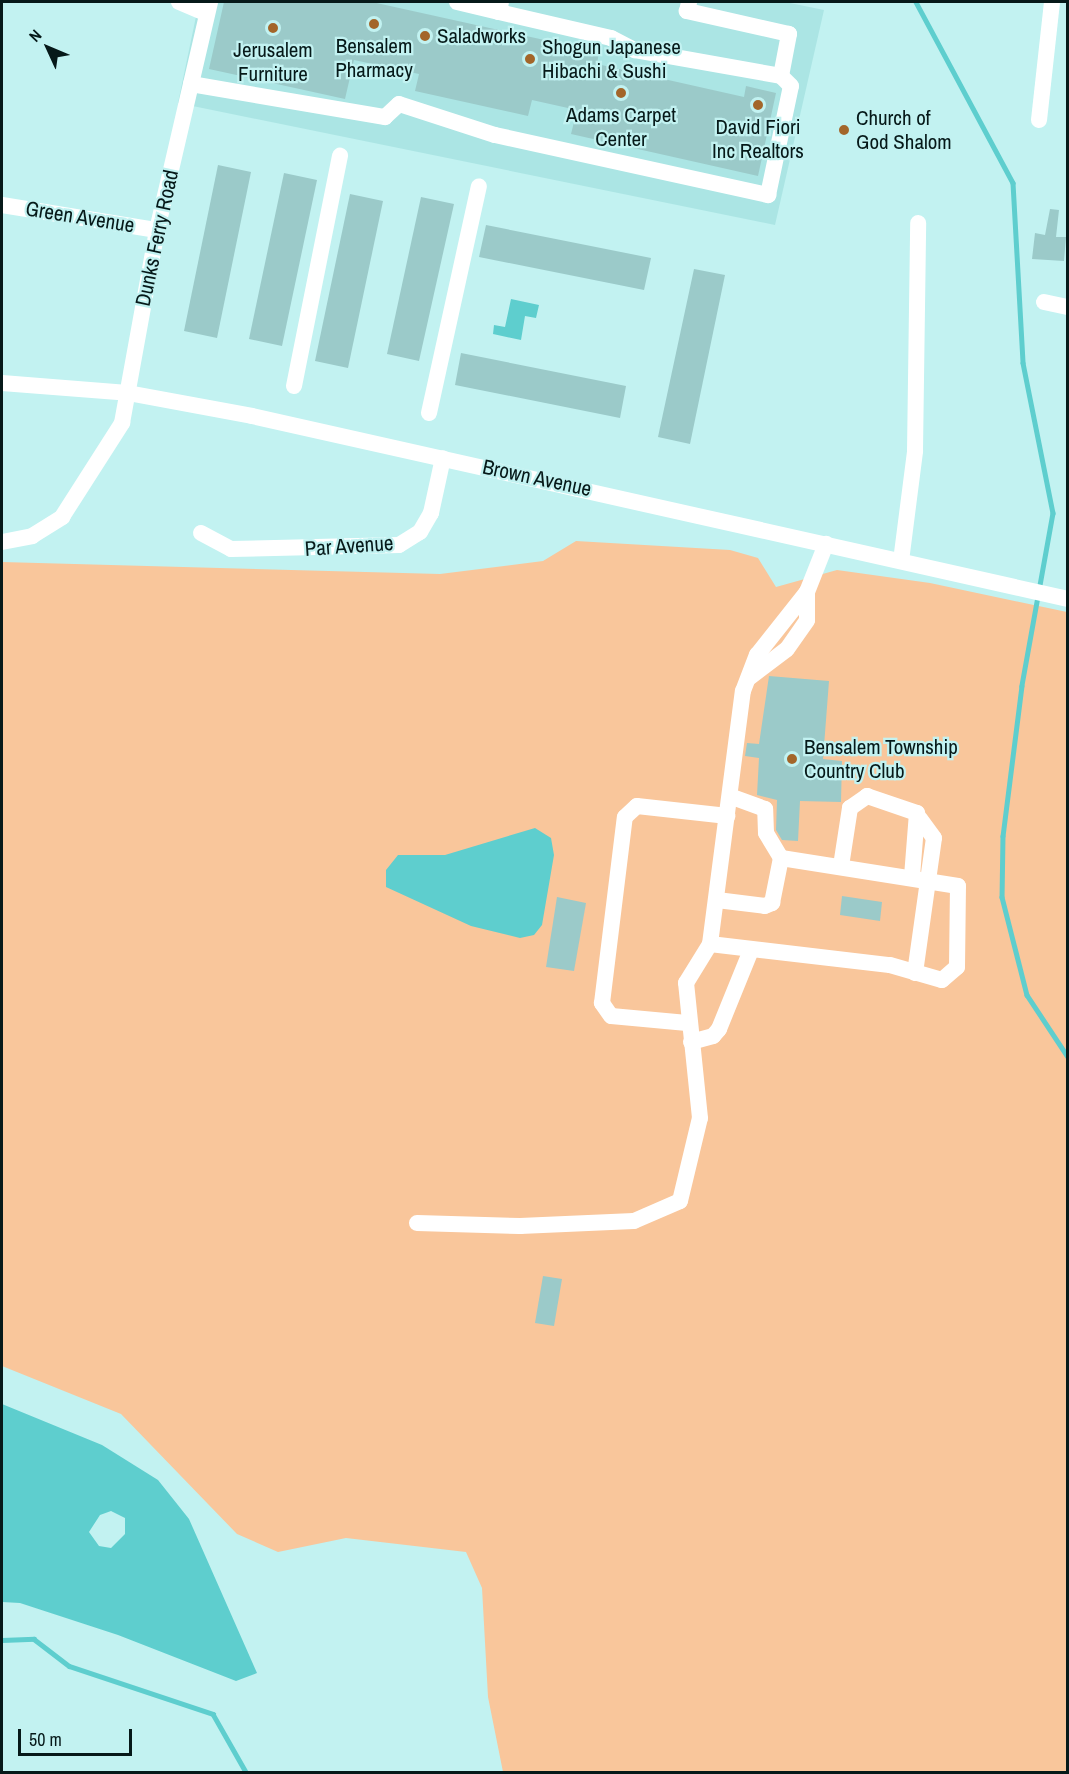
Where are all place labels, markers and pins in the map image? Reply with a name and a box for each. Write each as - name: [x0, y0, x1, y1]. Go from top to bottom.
- marker: Bensalem Pharmacy: [367, 17, 381, 31]
- marker: Jerusalem Furniture: [266, 21, 280, 35]
- place label: Saladworks: [437, 23, 526, 49]
- marker: Saladworks: [418, 29, 432, 43]
- place label: Bensalem Pharmacy: [335, 33, 413, 83]
- place label: Shogun Japanese Hibachi & Sushi: [542, 34, 681, 84]
- place label: Jerusalem Furniture: [233, 37, 313, 87]
- marker: Shogun Japanese Hibachi & Sushi: [523, 52, 537, 66]
- marker: Adams Carpet Center: [614, 86, 628, 100]
- marker: David Fiori Inc Realtors: [751, 98, 765, 112]
- place label: Adams Carpet Center: [566, 102, 676, 152]
- place label: Church of God Shalom: [856, 105, 952, 155]
- place label: David Fiori Inc Realtors: [712, 114, 804, 164]
- marker: Church of God Shalom: [837, 123, 851, 137]
- place label: Bensalem Township Country Club: [804, 734, 958, 784]
- marker: Bensalem Township Country Club: [785, 752, 799, 766]

